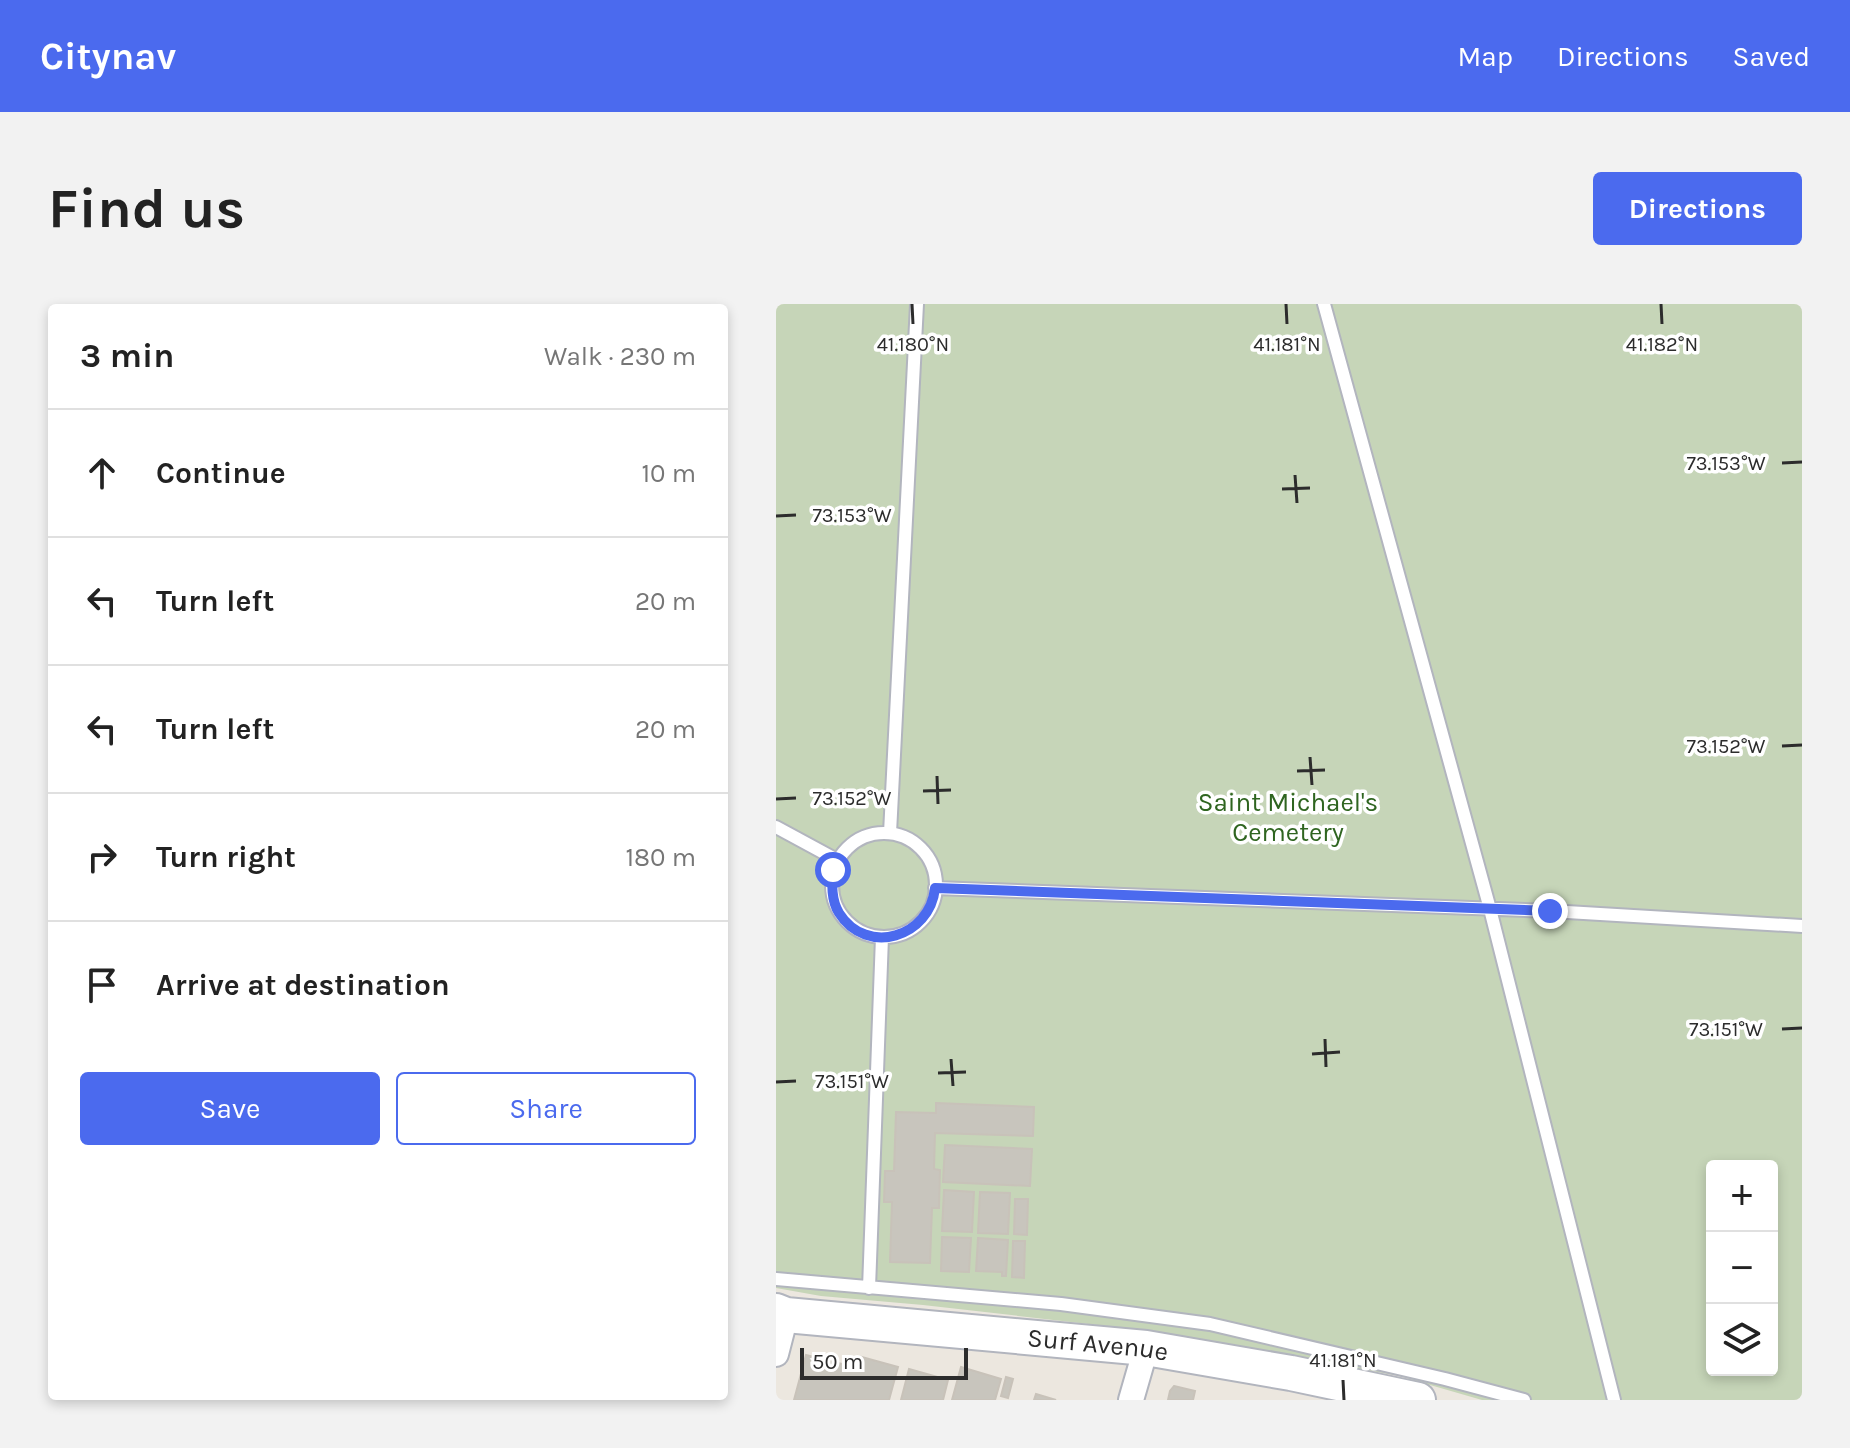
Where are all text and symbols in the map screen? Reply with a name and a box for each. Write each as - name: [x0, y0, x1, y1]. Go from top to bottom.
- text: Citynav: [40, 34, 176, 79]
- text: Map: [1458, 40, 1513, 73]
- text: Directions: [1557, 40, 1689, 73]
- text: Saved: [1733, 40, 1810, 73]
- button: Directions: [1593, 172, 1802, 245]
- text: Find us: [48, 176, 245, 241]
- text: 41.180°N: [877, 333, 949, 356]
- text: 41.181°N: [1253, 333, 1321, 356]
- text: 41.182°N: [1626, 333, 1698, 356]
- text: 3 min: [80, 336, 174, 376]
- text: Walk · 230 m: [544, 341, 696, 372]
- icon: ahead: [80, 451, 124, 495]
- text: 73.153°W: [1686, 452, 1766, 475]
- text: Continue: [156, 455, 286, 491]
- text: 10 m: [641, 458, 696, 489]
- text: 73.153°W: [812, 504, 892, 527]
- icon: left: [80, 579, 124, 623]
- text: Turn left: [156, 583, 274, 619]
- text: 20 m: [635, 586, 696, 617]
- icon: left: [80, 707, 124, 751]
- text: Turn left: [156, 711, 274, 747]
- text: 20 m: [635, 714, 696, 745]
- text: 73.152°W: [1687, 735, 1766, 758]
- text: 73.152°W: [813, 787, 892, 810]
- park label: Saint Michael's Cemetery: [1198, 787, 1378, 848]
- icon: right: [80, 835, 124, 879]
- text: Turn right: [156, 839, 296, 875]
- text: 180 m: [626, 842, 696, 873]
- route start: [815, 852, 851, 888]
- route end: [1532, 893, 1568, 929]
- icon: arrive: [80, 963, 124, 1007]
- text: Arrive at destination: [156, 967, 450, 1003]
- text: 73.151°W: [1689, 1018, 1763, 1041]
- text: 73.151°W: [815, 1070, 889, 1093]
- button: Save: [80, 1072, 380, 1145]
- button: Share: [396, 1072, 696, 1145]
- map controls: [1706, 1160, 1778, 1376]
- button: +: [1706, 1160, 1778, 1232]
- button: −: [1706, 1232, 1778, 1304]
- button: layers: [1706, 1304, 1778, 1376]
- street label: Surf Avenue: [1026, 1322, 1171, 1368]
- scale bar: [800, 1344, 968, 1380]
- text: 50 m: [812, 1349, 863, 1375]
- text: 41.181°N: [1309, 1349, 1377, 1372]

